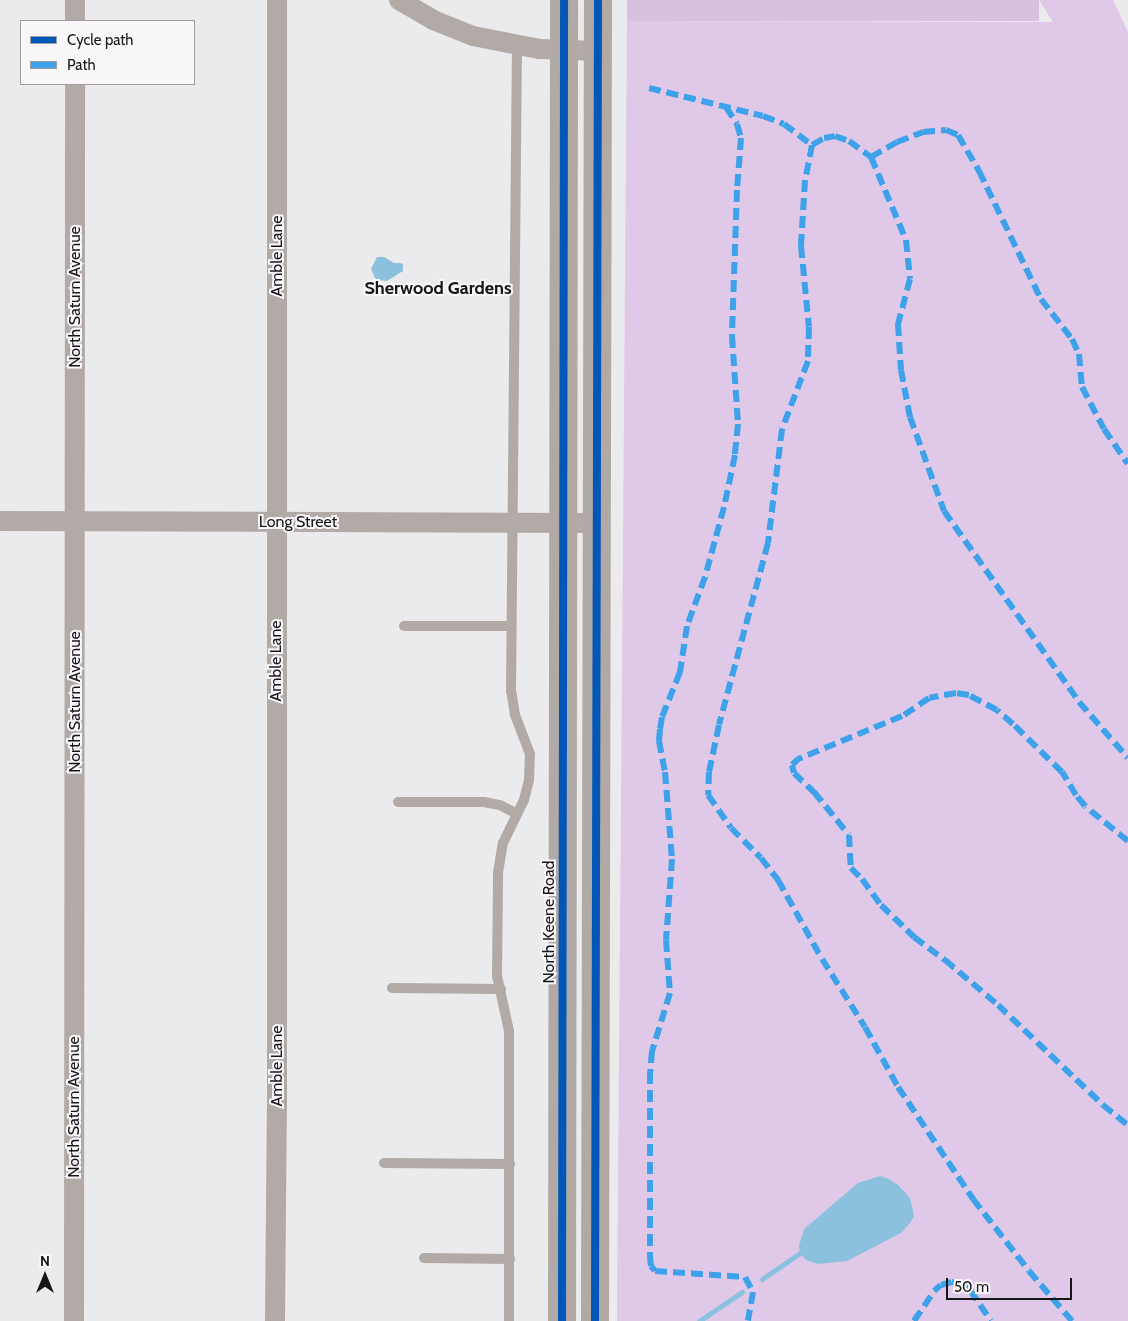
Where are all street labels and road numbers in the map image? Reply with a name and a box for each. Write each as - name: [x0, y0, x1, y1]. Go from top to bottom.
- street label: Amble Lane: [267, 215, 287, 297]
- street label: North Saturn Avenue: [65, 226, 85, 368]
- street label: Long Street: [259, 512, 337, 532]
- street label: Amble Lane: [266, 620, 286, 702]
- street label: North Saturn Avenue: [65, 631, 85, 773]
- street label: North Keene Road: [539, 861, 559, 983]
- street label: Amble Lane: [267, 1025, 287, 1107]
- street label: North Saturn Avenue: [64, 1036, 84, 1178]

